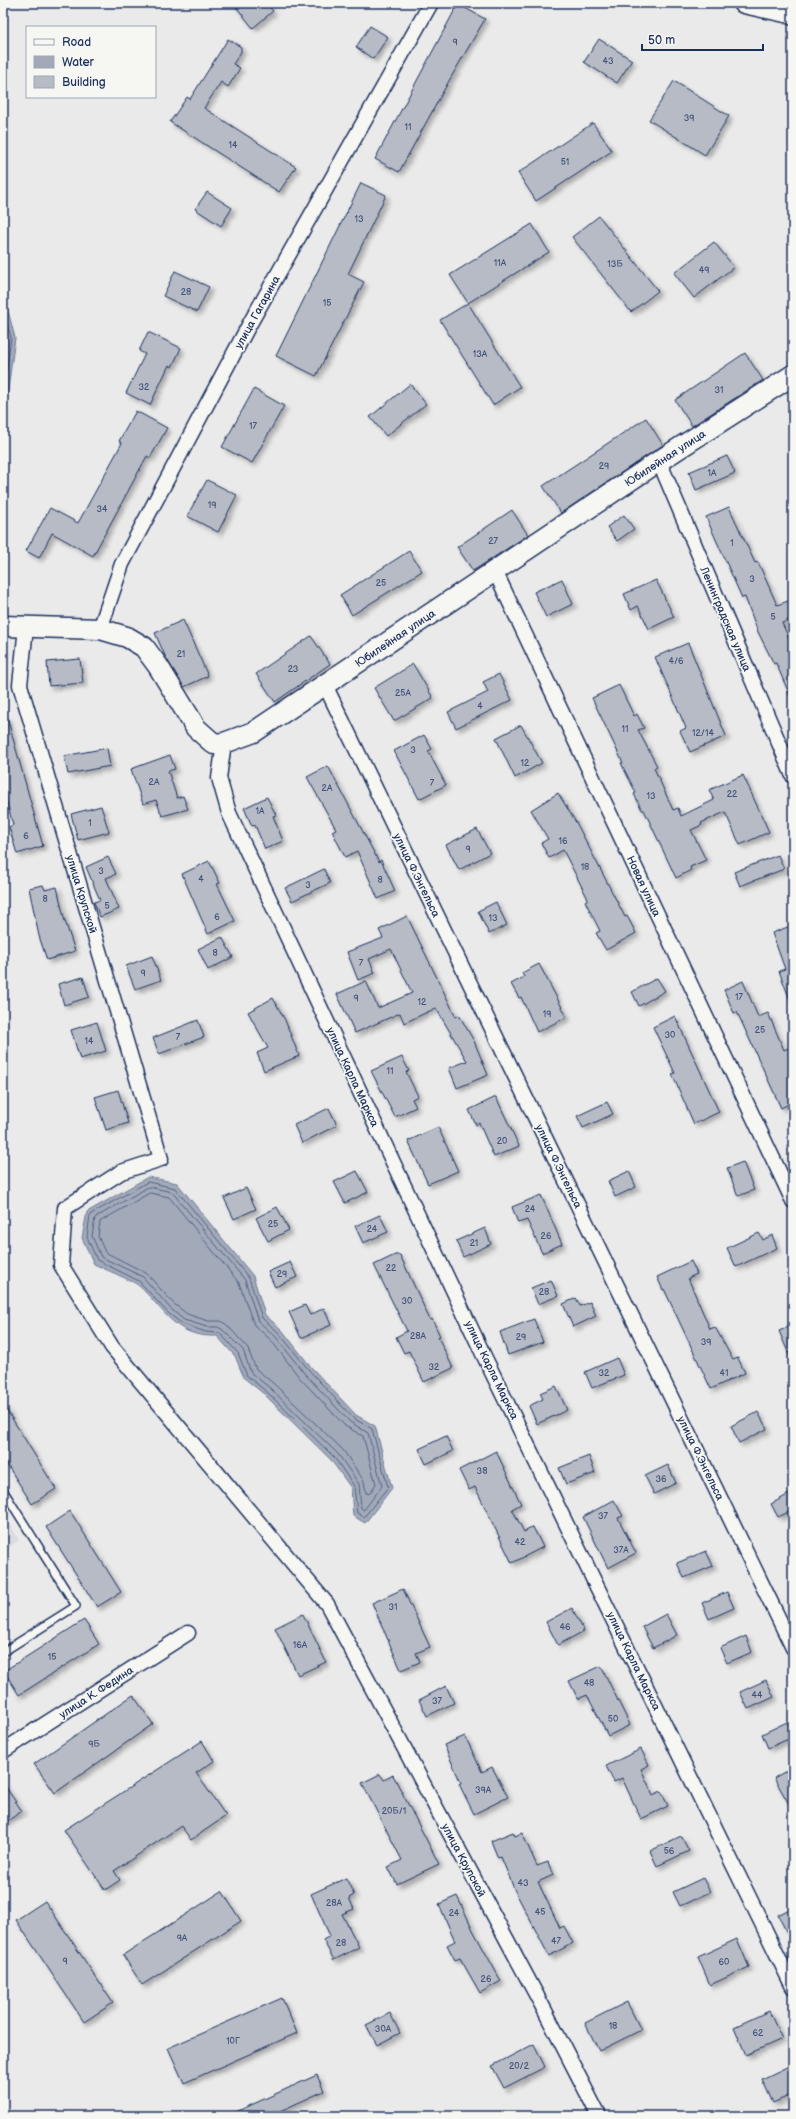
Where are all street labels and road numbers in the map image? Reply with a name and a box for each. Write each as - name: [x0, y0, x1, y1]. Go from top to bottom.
- street label: улица Гагарина: [232, 273, 283, 351]
- street label: Юбилейная улица: [622, 427, 709, 489]
- street label: Ленинградская улица: [697, 564, 754, 674]
- street label: Юбилейная улица: [353, 607, 438, 670]
- street label: улица Ф.Энгельса: [391, 831, 443, 920]
- street label: улица Крупской: [63, 853, 100, 935]
- street label: Новая улица: [624, 854, 664, 919]
- street label: улица Карла Маркса: [324, 1025, 382, 1129]
- street label: улица Ф.Энгельса: [533, 1122, 585, 1211]
- street label: улица Карла Маркса: [462, 1319, 521, 1422]
- street label: улица Ф.Энгельса: [675, 1414, 727, 1503]
- street label: улица Карла Маркса: [604, 1610, 663, 1713]
- street label: улица К. Федина: [57, 1663, 136, 1721]
- street label: улица Крупской: [439, 1821, 488, 1899]

